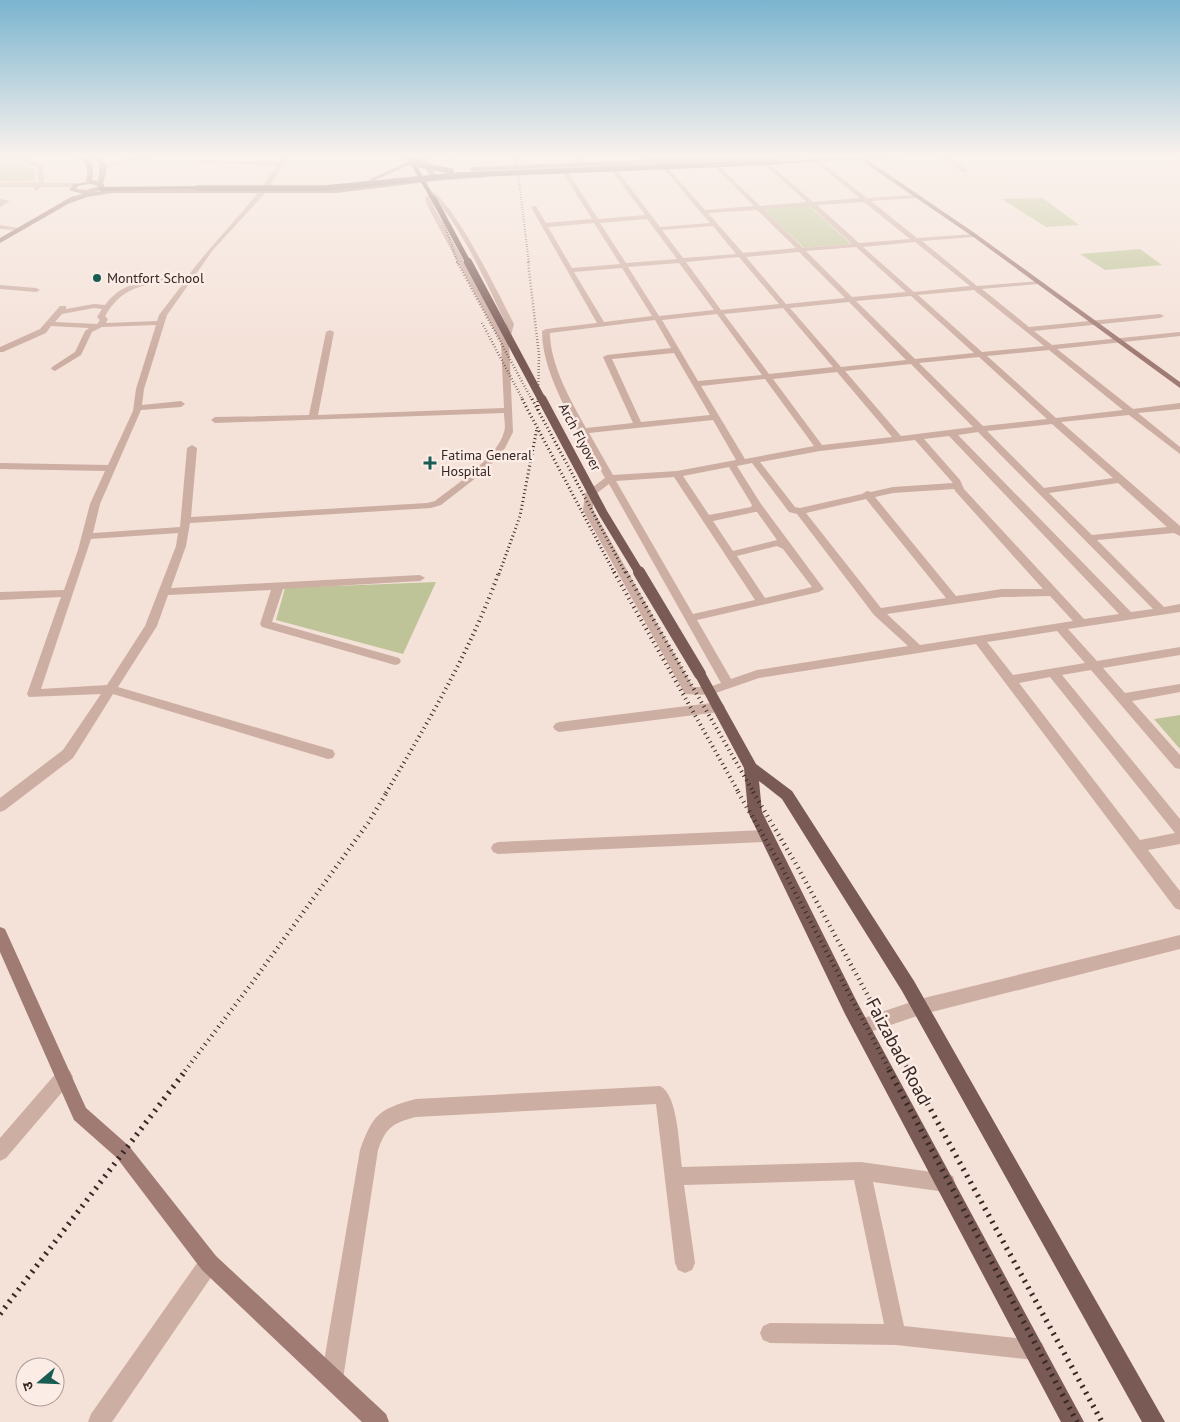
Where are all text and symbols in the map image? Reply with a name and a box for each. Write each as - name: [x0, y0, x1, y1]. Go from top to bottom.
- place label: Montfort School: [107, 269, 204, 287]
- marker: Montfort School: [91, 272, 103, 284]
- street label: Arch Flyover: [555, 400, 605, 474]
- place label: Fatima General Hospital: [441, 446, 532, 480]
- marker: Fatima General Hospital: [423, 456, 437, 470]
- street label: Faizabad Road: [861, 994, 937, 1108]
- north arrow: [15, 1357, 65, 1407]
- text: उ: [18, 1379, 38, 1393]

